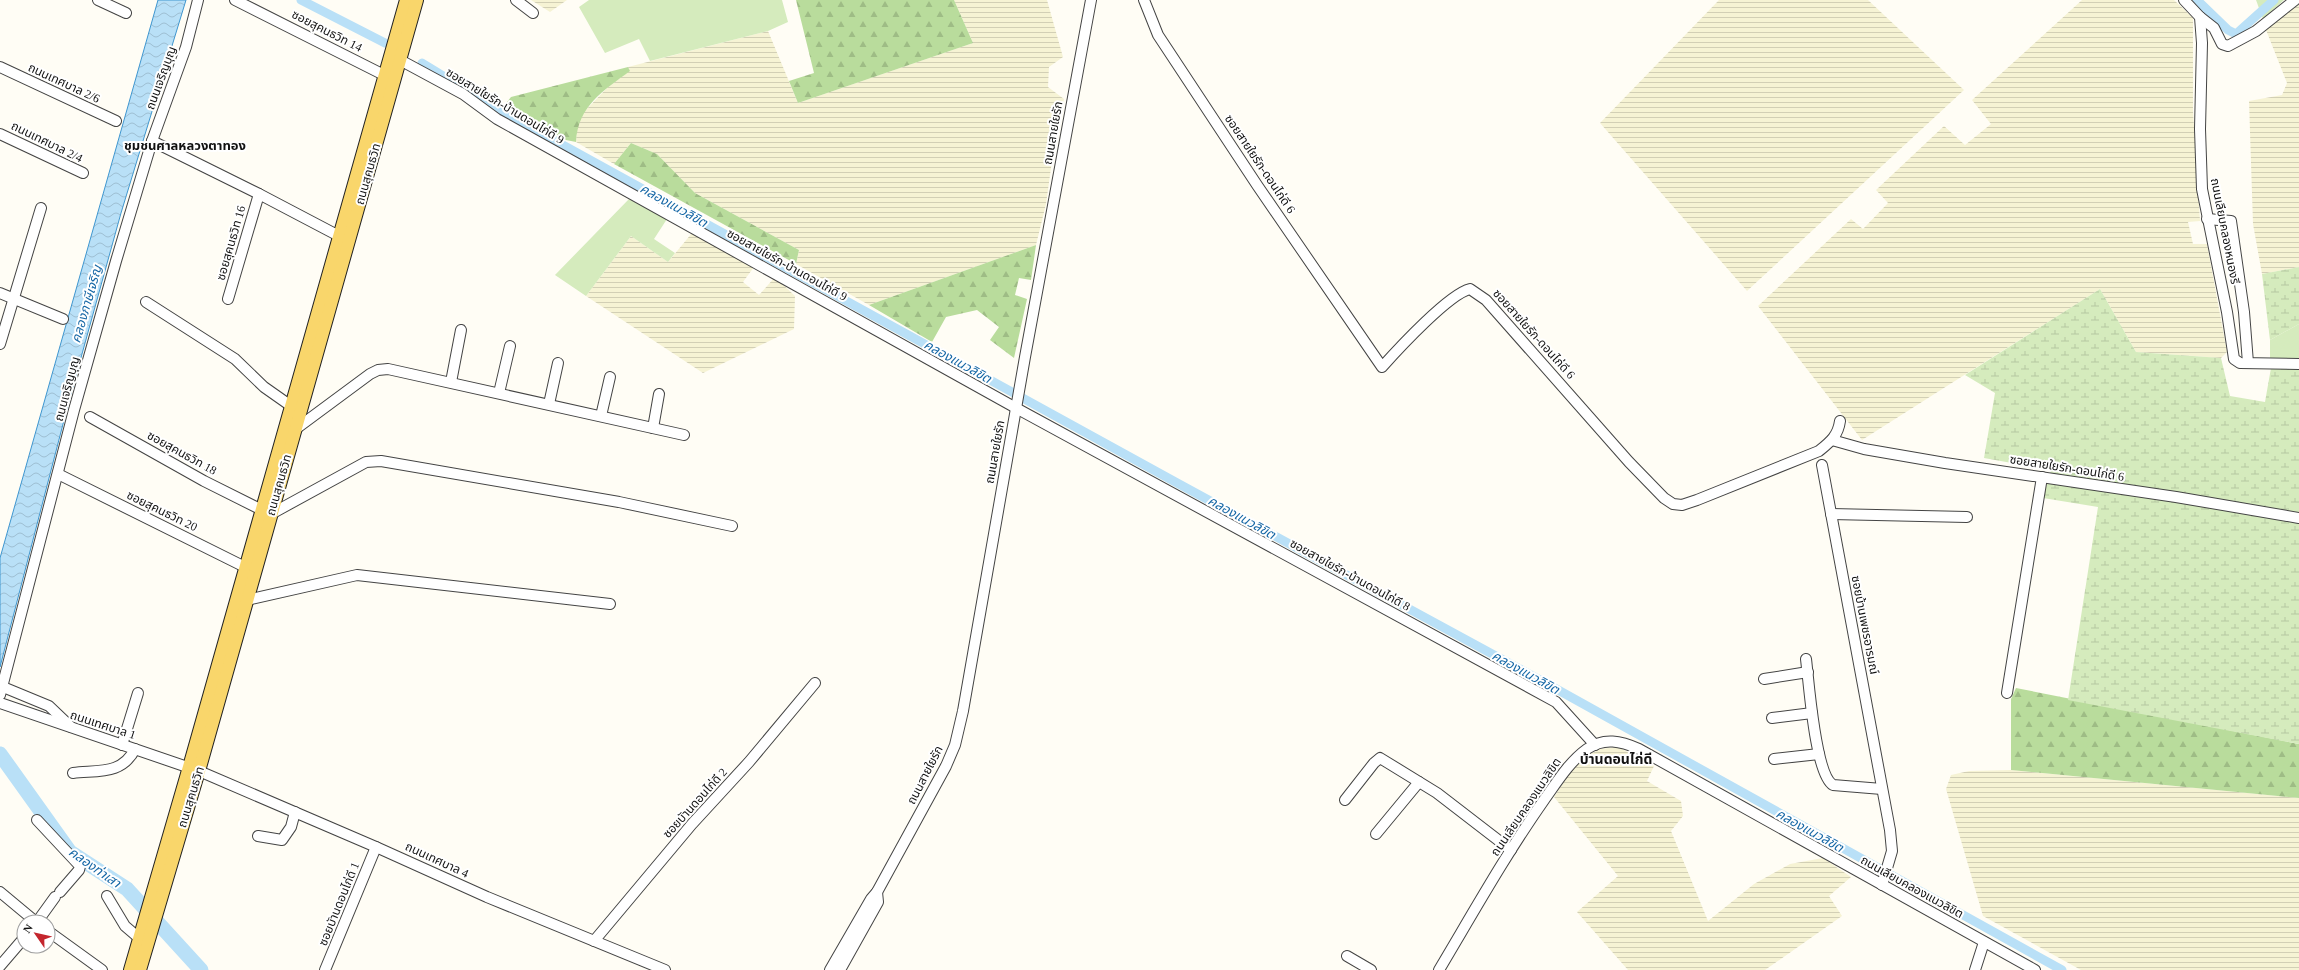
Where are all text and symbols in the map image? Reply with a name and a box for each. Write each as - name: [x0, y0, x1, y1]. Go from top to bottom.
- street label: ซอยสุคนธวิท 14: [290, 7, 364, 55]
- street label: ถนนเจริญบุญ: [143, 44, 179, 112]
- street label: ถนนเทศบาล 2/6: [26, 60, 102, 106]
- street label: ซอยสายใยรัก-บ้านดอนไก่ดี 9: [443, 65, 567, 147]
- street label: ถนนสายใยรัก: [1041, 100, 1065, 166]
- street label: ซอยสายใยรัก-ดอนไก่ดี 6: [1222, 112, 1298, 216]
- street label: ถนนเทศบาล 2/4: [9, 119, 85, 165]
- district label: ชุมชนศาลหลวงตาทอง: [124, 138, 246, 153]
- street label: ถนนสุคนธวิท: [353, 142, 383, 206]
- street label: ถนนเลียบคลองหนองรี: [2208, 177, 2242, 285]
- water label: คลองแนวลิขิต: [638, 181, 711, 230]
- street label: ซอยสุคนธวิท 16: [214, 204, 248, 282]
- street label: ซอยสายใยรัก-บ้านดอนไก่ดี 9: [724, 226, 850, 304]
- water label: คลองภาษีเจริญ: [68, 263, 105, 345]
- street label: ซอยสายใยรัก-ดอนไก่ดี 6: [1490, 286, 1578, 382]
- water label: คลองแนวลิขิต: [922, 337, 995, 386]
- street label: ถนนเจริญบุญ: [52, 355, 82, 423]
- street label: ถนนสายใยรัก: [983, 419, 1007, 485]
- street label: ซอยสุคนธวิท 18: [145, 428, 219, 478]
- street label: ซอยสายใยรัก-ดอนไก่ดี 6: [2009, 452, 2125, 484]
- street label: ถนนสุคนธวิท: [264, 453, 294, 517]
- street label: ซอยสุคนธวิท 20: [124, 488, 200, 534]
- water label: คลองแนวลิขิต: [1206, 493, 1279, 542]
- street label: ซอยสายใยรัก-บ้านดอนไก่ดี 8: [1287, 536, 1413, 614]
- street label: ซอยบ้านเพชรอารมณ์: [1849, 574, 1881, 676]
- water label: คลองแนวลิขิต: [1490, 648, 1563, 697]
- street label: ถนนเทศบาล 1: [68, 708, 138, 742]
- street label: ถนนสายใยรัก: [904, 743, 946, 807]
- district label: บ้านดอนไก่ดี: [1580, 751, 1652, 767]
- street label: ถนนเลียบคลองแนวลิขิต: [1488, 755, 1564, 859]
- street label: ถนนสุคนธวิท: [175, 765, 207, 829]
- street label: ซอยบัานดอนไก่ดี 2: [660, 765, 730, 841]
- water label: คลองแนวลิขิต: [1774, 806, 1847, 855]
- street label: ถนนเทศบาล 4: [403, 839, 471, 881]
- water label: คลองท่าเสา: [66, 844, 124, 891]
- street label: ถนนเลียบคลองแนวลิขิต: [1858, 853, 1966, 921]
- street label: ซอยบัานดอนไก่ดี 1: [316, 860, 362, 948]
- north arrow: [16, 914, 56, 954]
- text: N: [21, 922, 35, 935]

